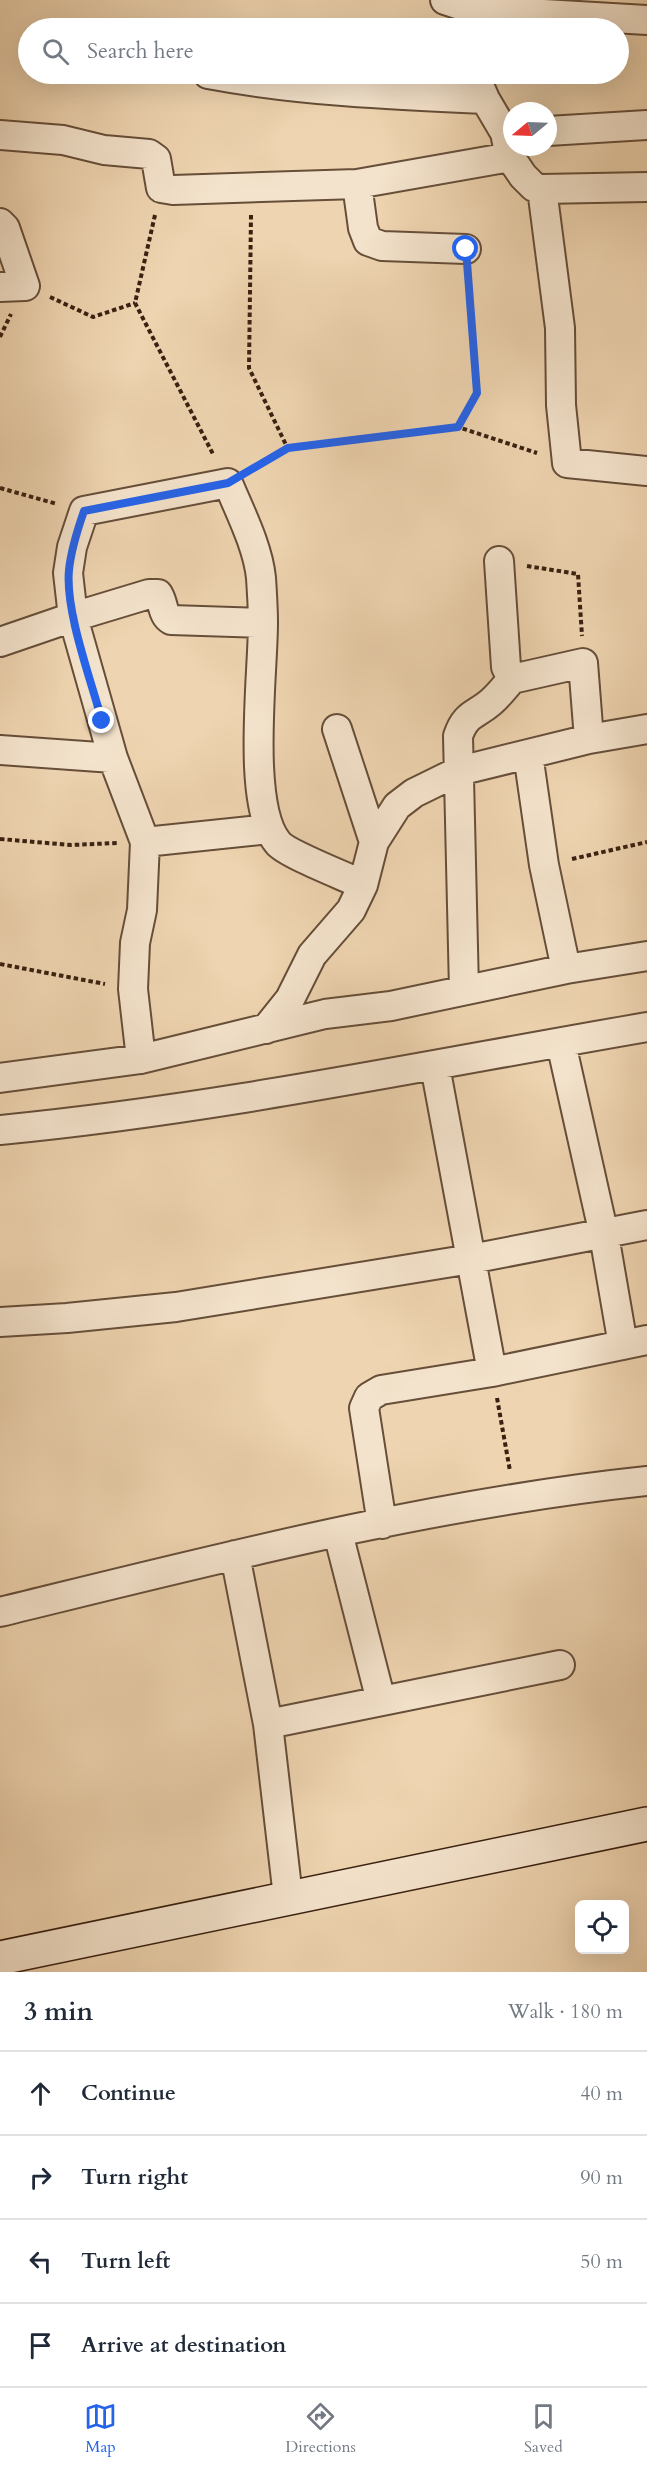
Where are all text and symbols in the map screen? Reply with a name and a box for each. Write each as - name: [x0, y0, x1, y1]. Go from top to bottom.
- search box: [18, 18, 629, 84]
- icon: search: [39, 35, 72, 68]
- text: Search here: [87, 36, 194, 66]
- north arrow: [503, 102, 557, 156]
- route start: [452, 235, 478, 261]
- route end: [88, 707, 114, 733]
- map controls: [575, 1900, 629, 1954]
- button: locate: [575, 1900, 629, 1954]
- text: 3 min: [24, 1994, 93, 2029]
- text: Walk · 180 m: [508, 1998, 623, 2025]
- icon: ahead: [24, 2077, 57, 2110]
- text: Continue: [81, 2078, 176, 2108]
- text: 40 m: [580, 2080, 623, 2107]
- icon: right: [24, 2161, 57, 2194]
- text: Turn right: [81, 2162, 188, 2192]
- text: 90 m: [580, 2164, 623, 2191]
- icon: left: [24, 2245, 57, 2278]
- text: Turn left: [81, 2246, 170, 2276]
- text: 50 m: [580, 2248, 623, 2275]
- icon: arrive: [24, 2329, 57, 2362]
- text: Arrive at destination: [81, 2330, 286, 2360]
- tab: Map: [84, 2400, 117, 2458]
- tab: Directions: [285, 2400, 356, 2458]
- tab: Saved: [524, 2400, 563, 2458]

